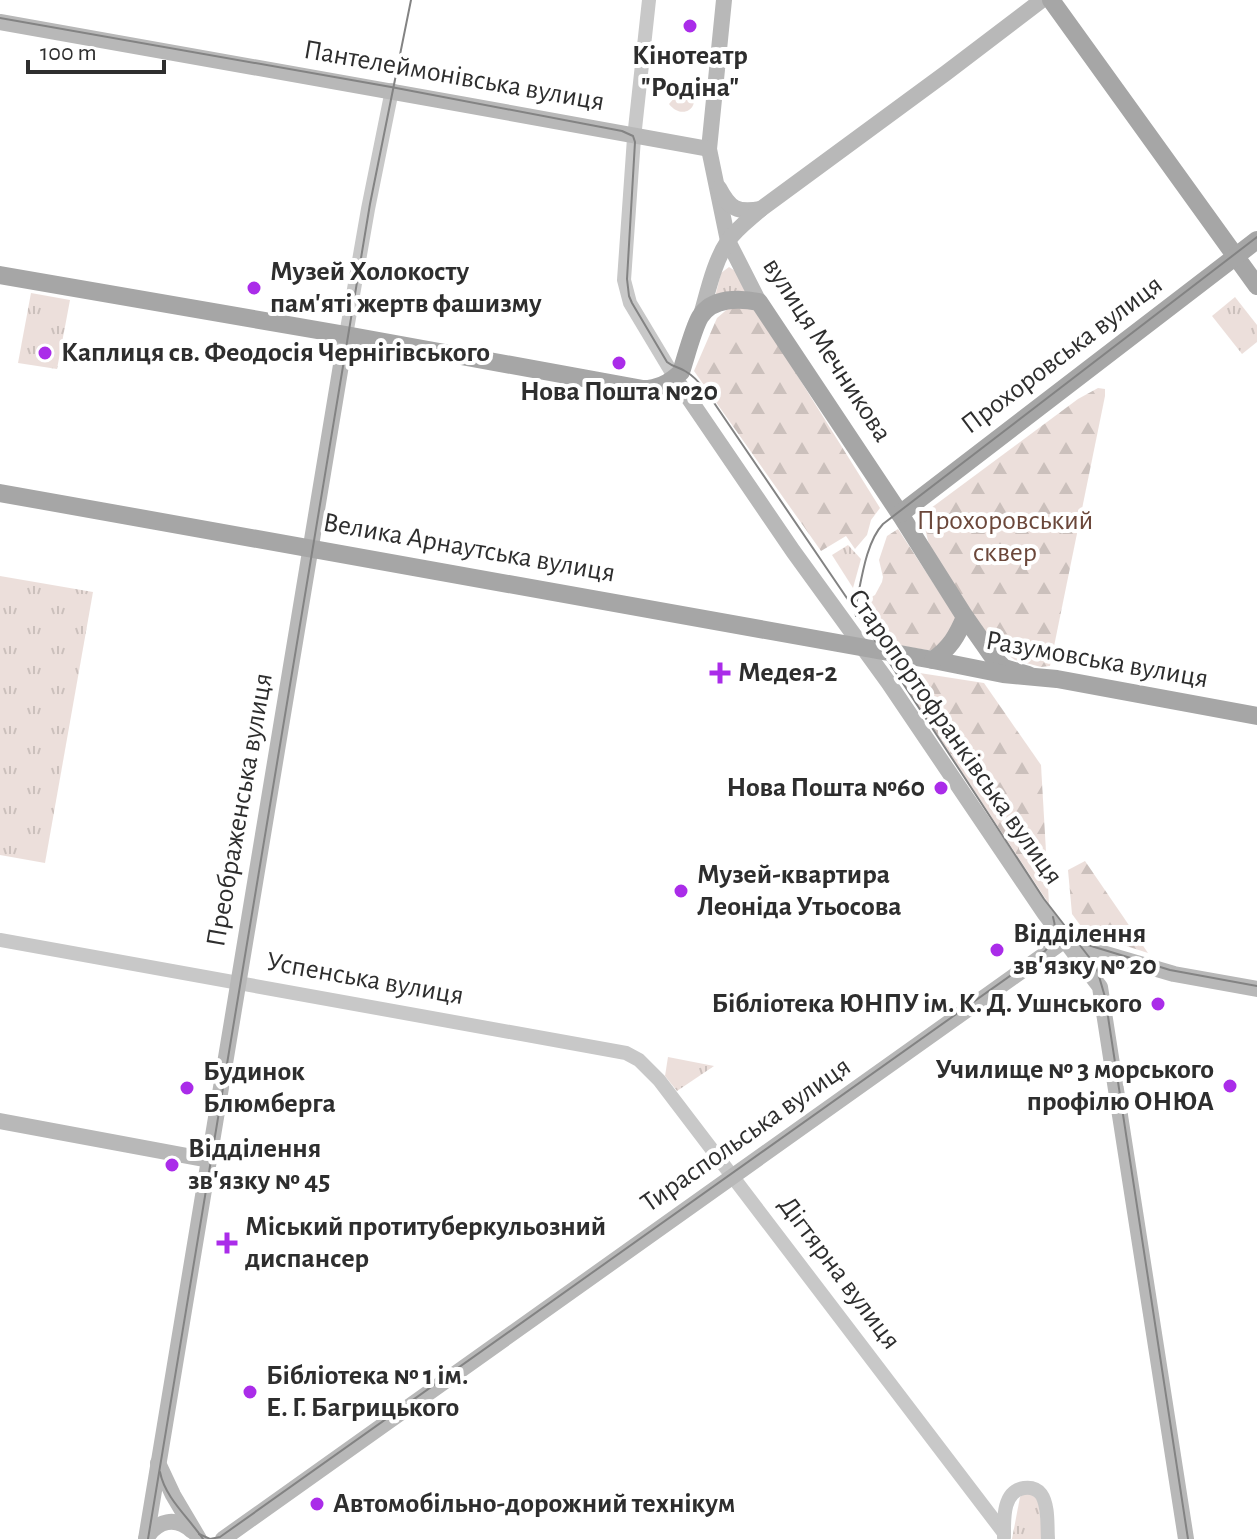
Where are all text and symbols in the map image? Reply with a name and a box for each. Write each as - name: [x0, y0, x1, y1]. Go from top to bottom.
- marker: Кінотеатр "Родіна": [681, 17, 699, 35]
- scale bar: [28, 24, 164, 74]
- street label: Пантелеймонівська вулиця: [301, 36, 607, 116]
- text: 100 m: [40, 41, 97, 65]
- place label: Кінотеатр "Родіна": [632, 42, 748, 102]
- street label: вулиця Мечникова: [757, 253, 897, 447]
- place label: Музей Холокосту пам'яті жертв фашизму: [270, 258, 542, 318]
- street label: Прохоровська вулиця: [956, 270, 1168, 440]
- marker: Музей Холокосту пам'яті жертв фашизму: [245, 279, 263, 297]
- place label: Каплиця св. Феодосія Чернігівського: [61, 339, 490, 367]
- marker: Каплиця св. Феодосія Чернігівського: [36, 344, 54, 362]
- marker: Нова Пошта №20: [610, 354, 628, 372]
- place label: Нова Пошта №20: [520, 378, 718, 406]
- park label: Прохоровський сквер: [917, 507, 1093, 567]
- street label: Велика Арнаутська вулиця: [321, 508, 617, 588]
- street label: Старопортофранківська вулиця: [842, 584, 1068, 890]
- street label: Разумовська вулиця: [983, 627, 1211, 693]
- place label: Медея-2: [738, 659, 837, 687]
- marker: Медея-2: [709, 662, 731, 684]
- street label: Преображенська вулиця: [202, 671, 278, 949]
- place label: Нова Пошта №60: [727, 774, 925, 802]
- marker: Нова Пошта №60: [932, 779, 950, 797]
- place label: Музей-квартира Леоніда Утьосова: [697, 861, 902, 921]
- marker: Музей-квартира Леоніда Утьосова: [672, 882, 690, 900]
- place label: Відділення зв'язку № 20: [1013, 920, 1157, 980]
- marker: Відділення зв'язку № 20: [988, 941, 1006, 959]
- street label: Успенська вулиця: [264, 948, 466, 1010]
- place label: Бібліотека ЮНПУ ім. К. Д. Ушнського: [711, 990, 1142, 1018]
- marker: Бібліотека ЮНПУ ім. К. Д. Ушнського: [1149, 995, 1167, 1013]
- street label: Тираспольська вулиця: [636, 1052, 856, 1218]
- place label: Училище № 3 морського профілю ОНЮА: [935, 1056, 1214, 1116]
- place label: Будинок Блюмберга: [203, 1058, 336, 1118]
- marker: Училище № 3 морського профілю ОНЮА: [1221, 1077, 1239, 1095]
- marker: Будинок Блюмберга: [178, 1079, 196, 1097]
- place label: Відділення зв'язку № 45: [188, 1135, 330, 1195]
- marker: Відділення зв'язку № 45: [163, 1156, 181, 1174]
- street label: Дігтярна вулиця: [773, 1191, 905, 1355]
- place label: Міський протитуберкульозний диспансер: [245, 1213, 606, 1273]
- marker: Міський протитуберкульозний диспансер: [216, 1232, 238, 1254]
- place label: Бібліотека № 1 ім. Е. Г. Багрицького: [266, 1362, 468, 1422]
- marker: Бібліотека № 1 ім. Е. Г. Багрицького: [241, 1383, 259, 1401]
- place label: Автомобільно-дорожний технікум: [333, 1490, 736, 1518]
- marker: Автомобільно-дорожний технікум: [308, 1495, 326, 1513]

